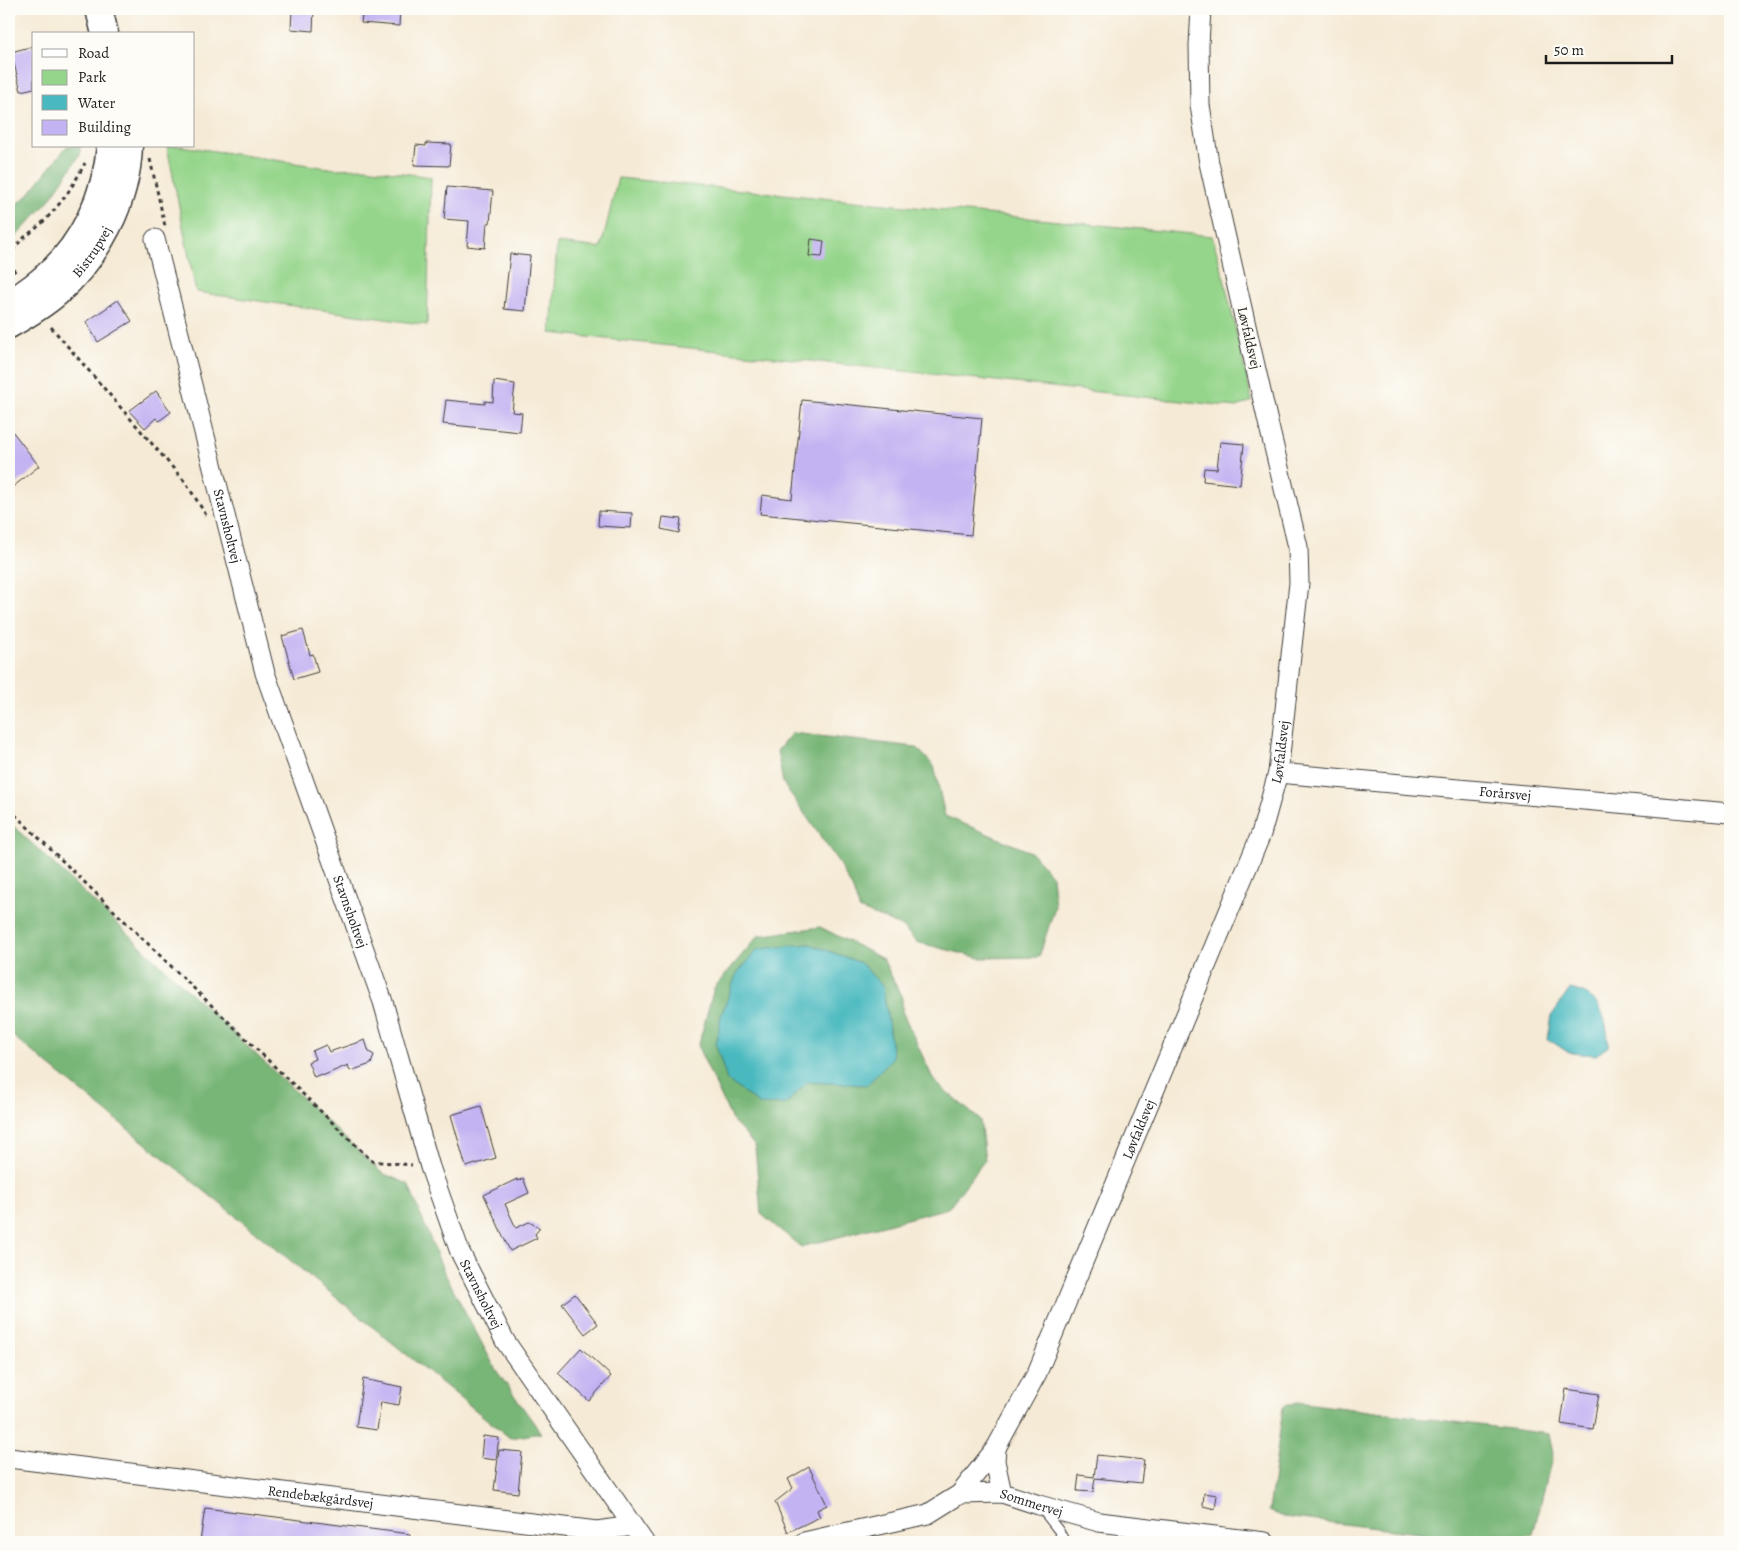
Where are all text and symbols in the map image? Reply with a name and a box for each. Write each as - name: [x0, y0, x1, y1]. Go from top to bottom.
- legend: [32, 32, 195, 148]
- scale bar: [1546, 32, 1673, 64]
- text: 50 m: [1554, 40, 1584, 60]
- text: Road: [78, 43, 110, 63]
- text: Park: [78, 67, 107, 87]
- text: Water: [77, 93, 115, 113]
- text: Building: [78, 117, 131, 137]
- street label: Bistrupvej: [67, 223, 116, 281]
- street label: Løvfaldsvej: [1233, 305, 1265, 371]
- street label: Stavnsholtvej: [209, 487, 246, 565]
- street label: Løvfaldsvej: [1266, 719, 1293, 786]
- street label: Forårsvej: [1478, 781, 1532, 805]
- street label: Stavnsholtvej: [329, 872, 372, 950]
- street label: Løvfaldsvej: [1117, 1096, 1159, 1162]
- street label: Stavnsholtvej: [456, 1256, 507, 1332]
- street label: Rendebækgårdsvej: [267, 1481, 375, 1513]
- street label: Sommervej: [998, 1484, 1065, 1521]

